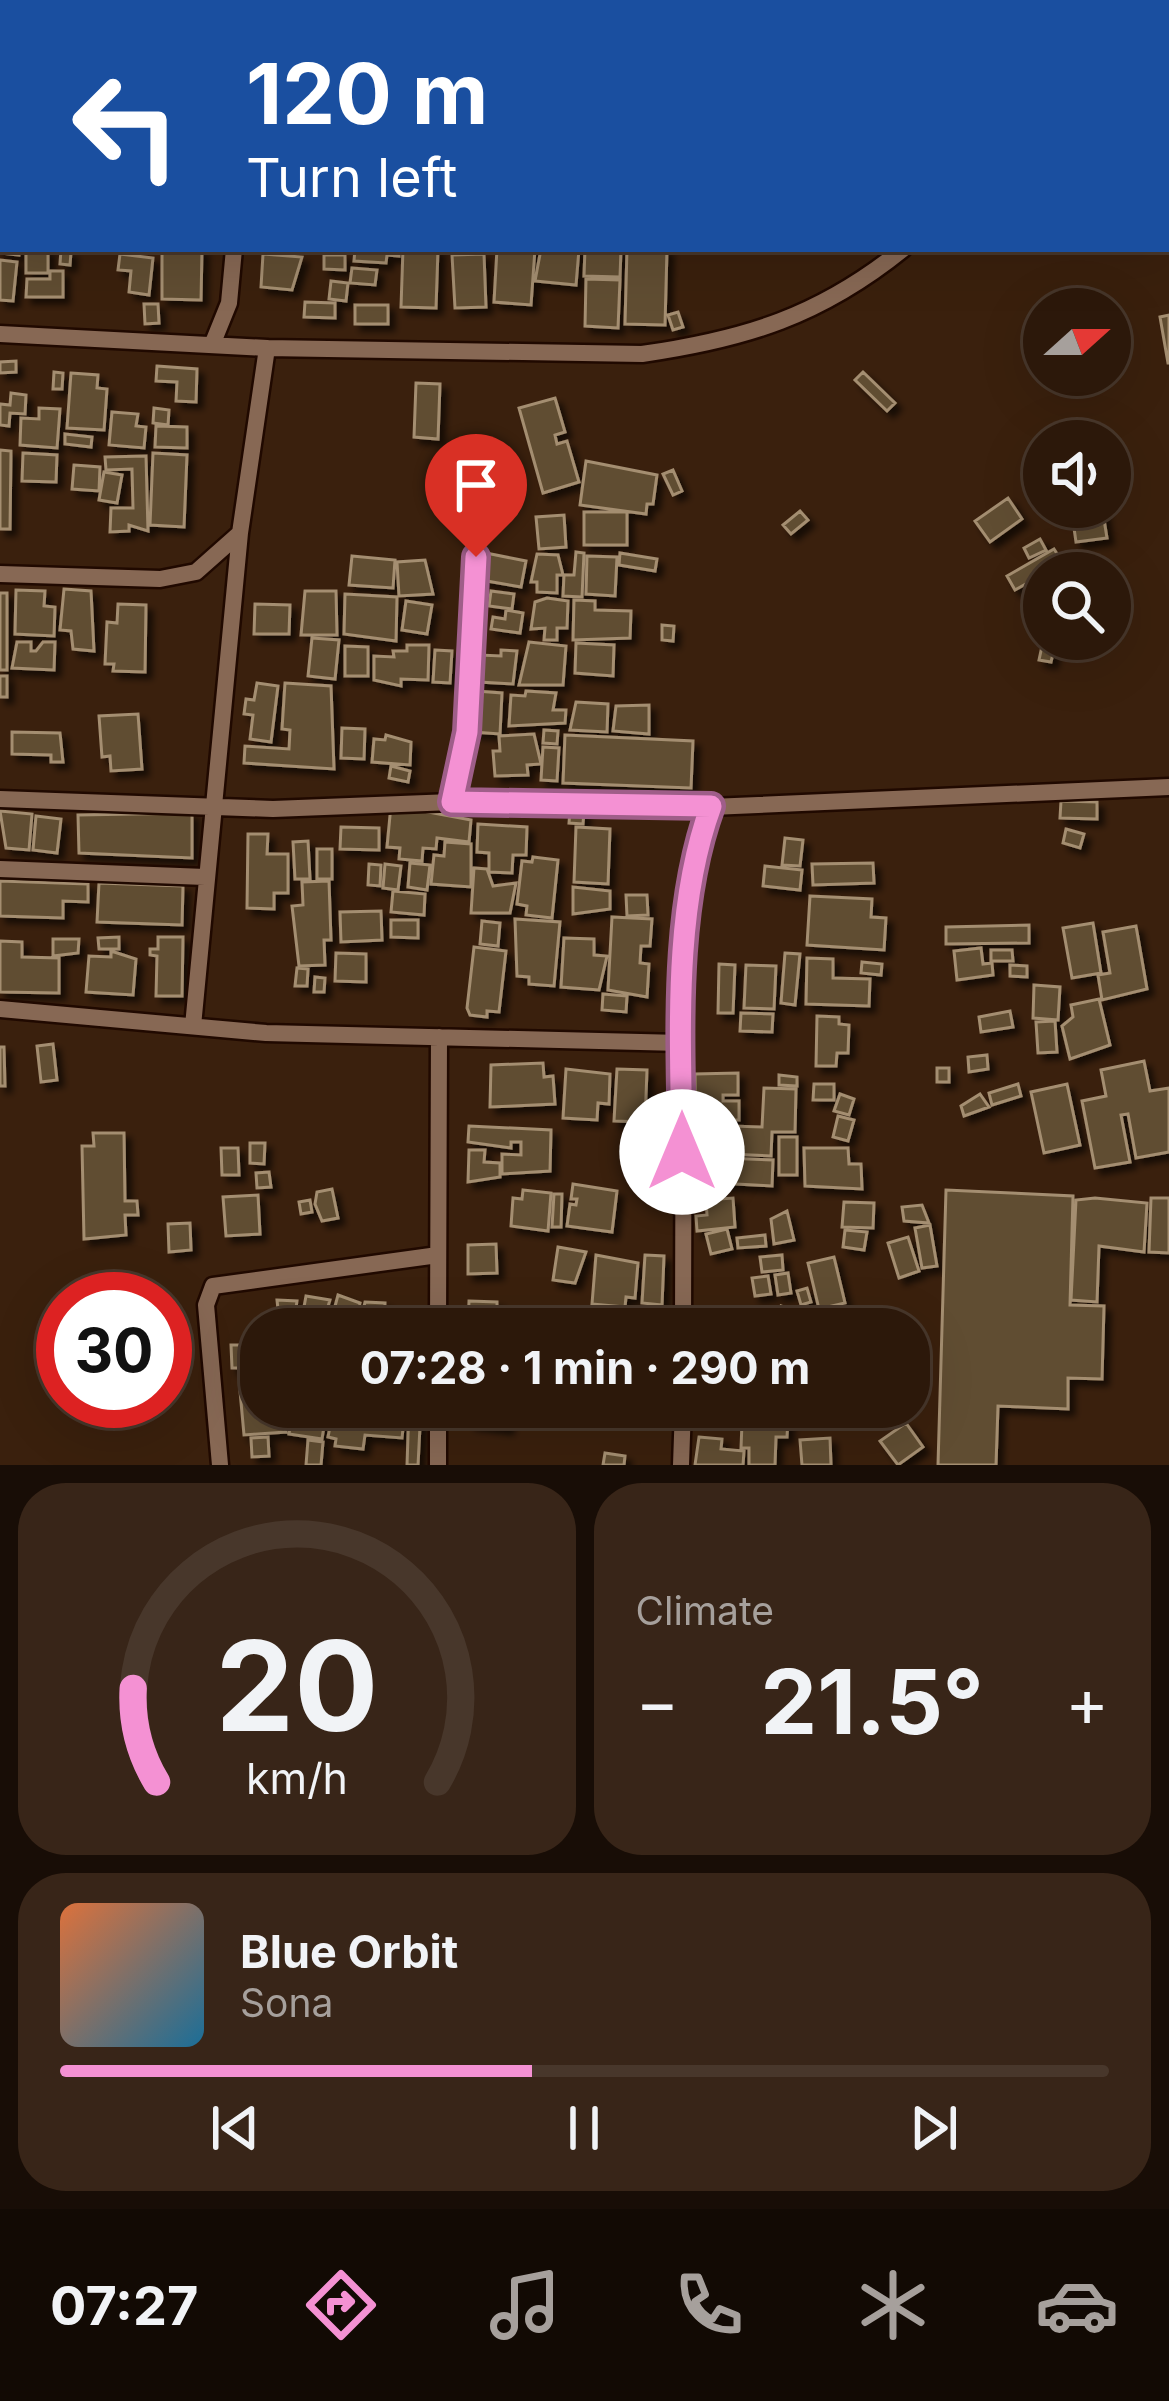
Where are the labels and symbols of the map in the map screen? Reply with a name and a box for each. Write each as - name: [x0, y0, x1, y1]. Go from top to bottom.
- north arrow: [1023, 288, 1131, 396]
- pin: [425, 434, 527, 557]
- position arrow: [619, 1089, 745, 1215]
- speed limit sign: 30: [36, 1272, 192, 1428]

